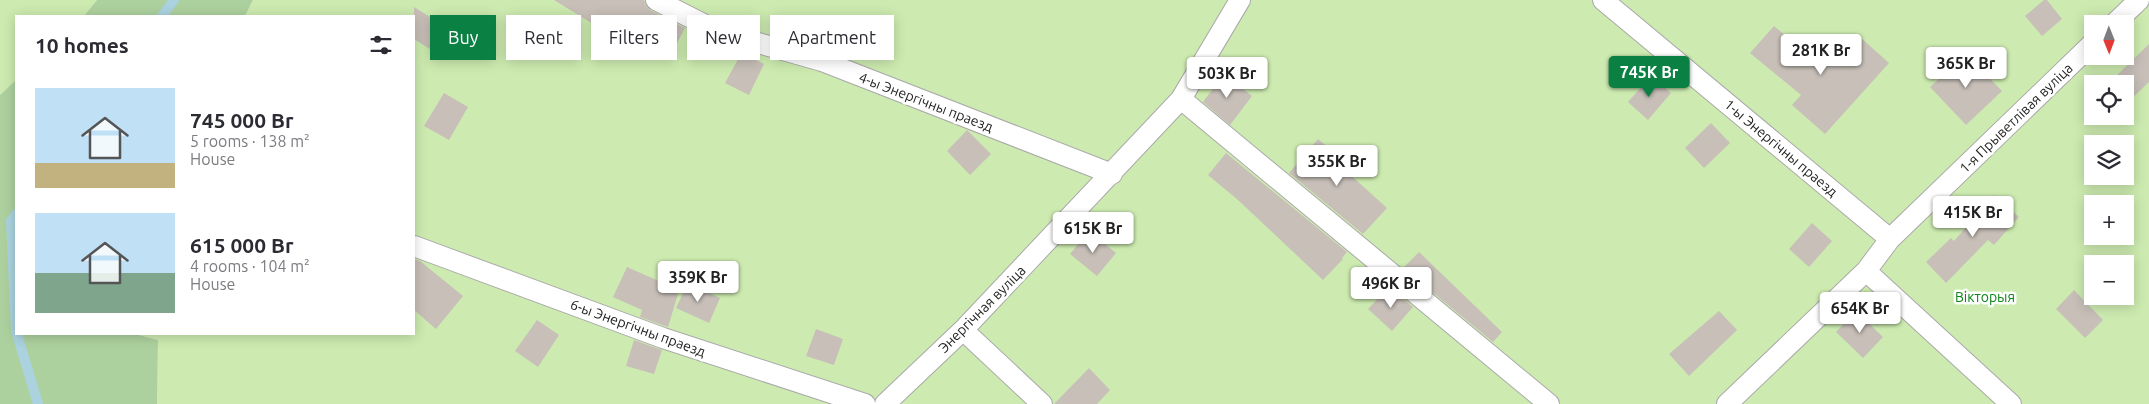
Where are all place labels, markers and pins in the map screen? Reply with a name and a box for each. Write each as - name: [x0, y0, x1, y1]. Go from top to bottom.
- pin: 281K Br: [1775, 34, 1867, 76]
- pin: 365K Br: [1920, 46, 2012, 89]
- pin: 503K Br: [1181, 56, 1273, 99]
- pin: 745K Br: [1603, 56, 1695, 98]
- pin: 355K Br: [1291, 144, 1383, 187]
- pin: 415K Br: [1927, 196, 2019, 238]
- pin: 615K Br: [1047, 212, 1139, 254]
- pin: 359K Br: [652, 260, 744, 303]
- pin: 496K Br: [1345, 266, 1437, 309]
- pin: 654K Br: [1814, 292, 1906, 334]

